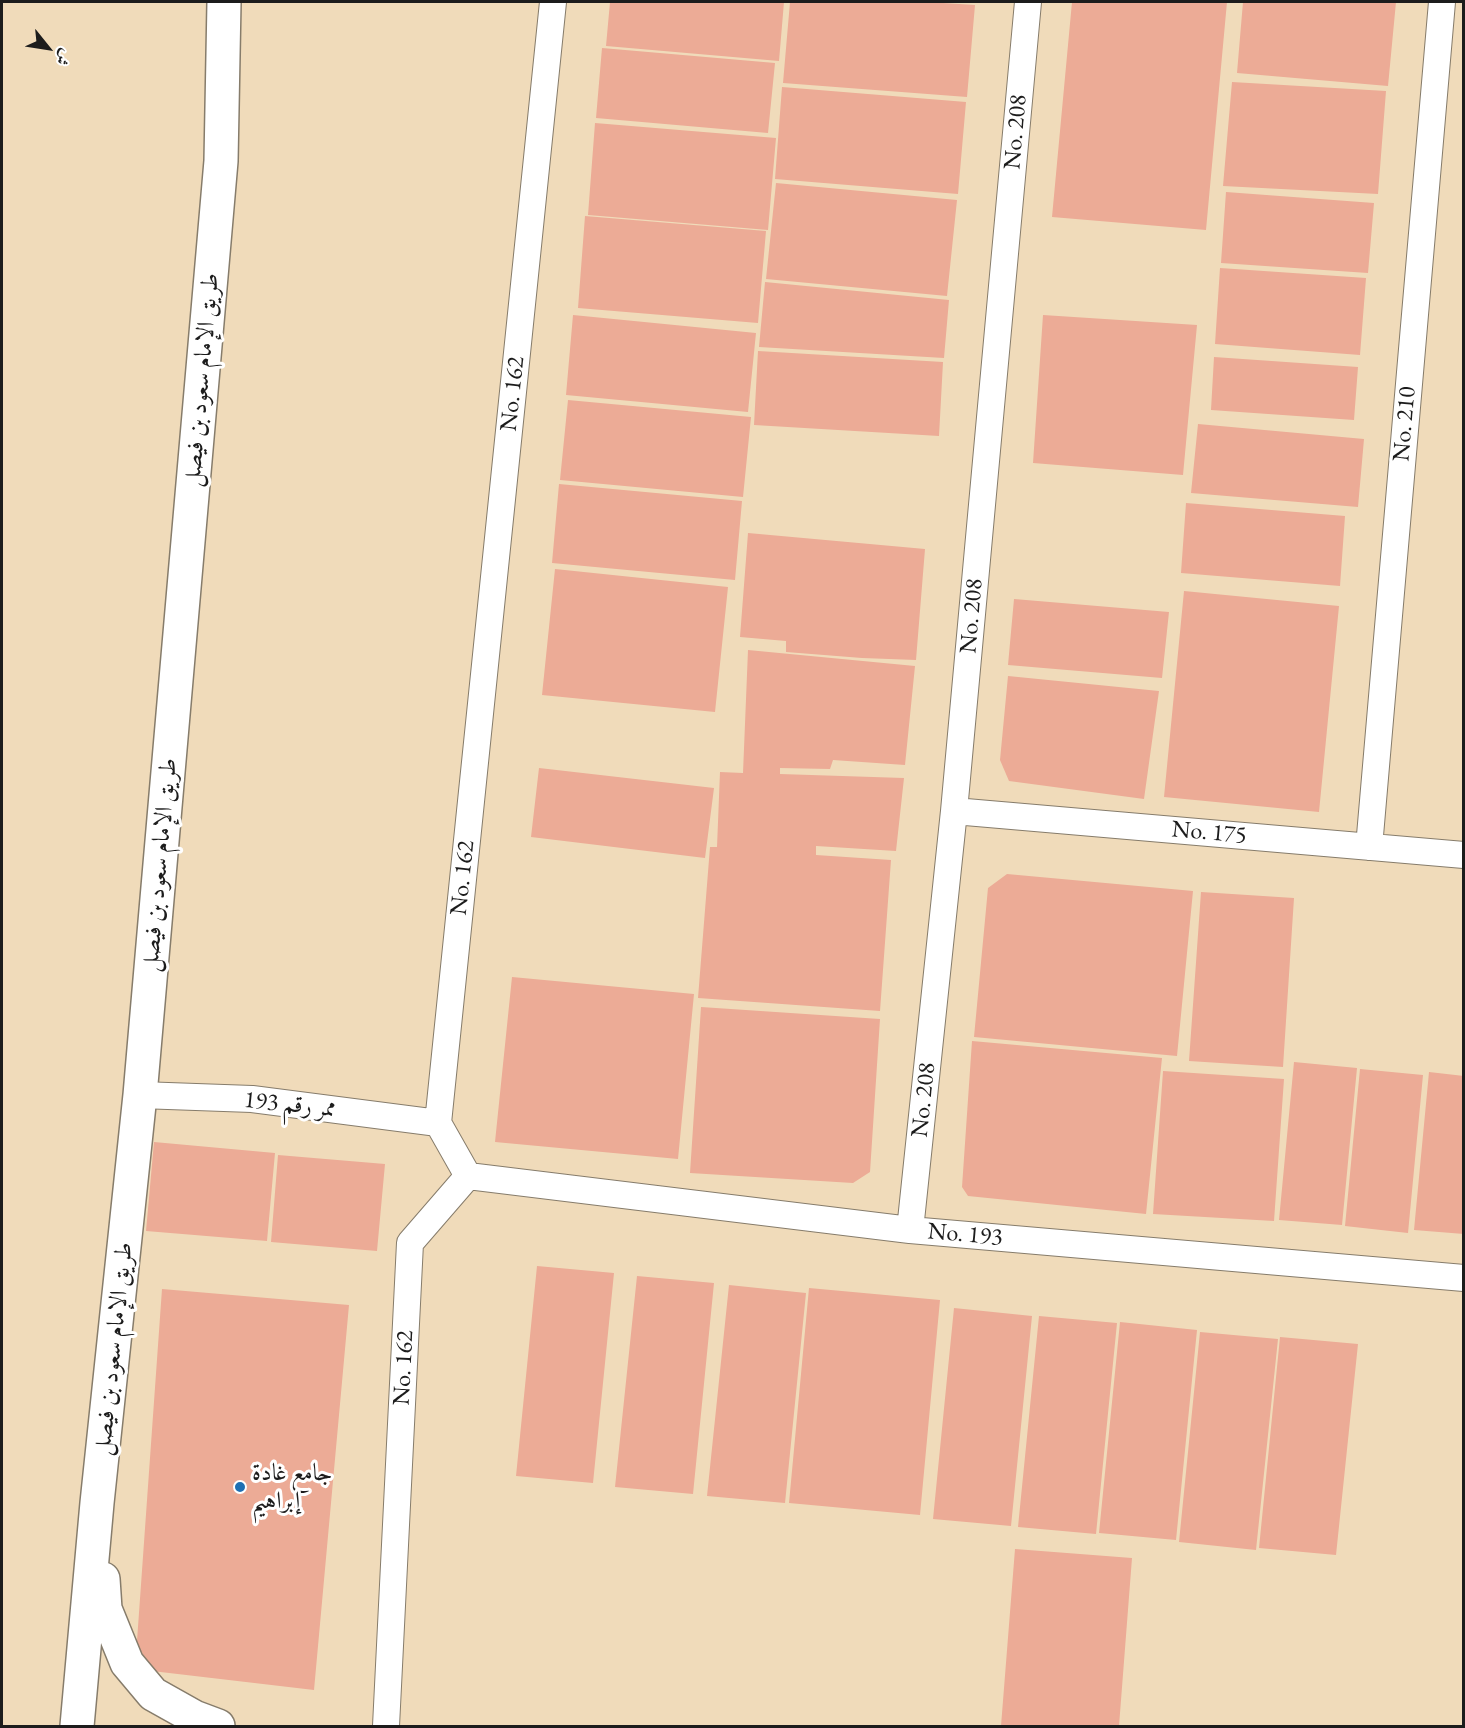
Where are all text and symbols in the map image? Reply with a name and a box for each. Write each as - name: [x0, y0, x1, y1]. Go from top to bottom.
- north arrow: [18, 18, 78, 78]
- text: ش: [51, 45, 77, 69]
- street label: No. 208: [998, 93, 1034, 171]
- street label: طريق الإمام سعود بن فيصل: [178, 272, 226, 488]
- street label: No. 162: [495, 355, 531, 433]
- street label: No. 210: [1387, 385, 1423, 463]
- street label: No. 208: [954, 577, 990, 655]
- street label: طريق الإمام سعود بن فيصل: [136, 757, 184, 973]
- street label: No. 175: [1170, 815, 1248, 851]
- street label: No. 162: [445, 839, 481, 917]
- street label: No. 208: [906, 1061, 942, 1139]
- street label: ممر رقم 193: [243, 1086, 337, 1124]
- street label: No. 193: [926, 1217, 1004, 1253]
- street label: طريق الإمام سعود بن فيصل: [88, 1241, 140, 1457]
- street label: No. 162: [388, 1330, 420, 1406]
- place label: جامع غادة إبراهيم: [252, 1459, 333, 1515]
- marker: جامع غادة إبراهيم: [233, 1480, 247, 1494]

